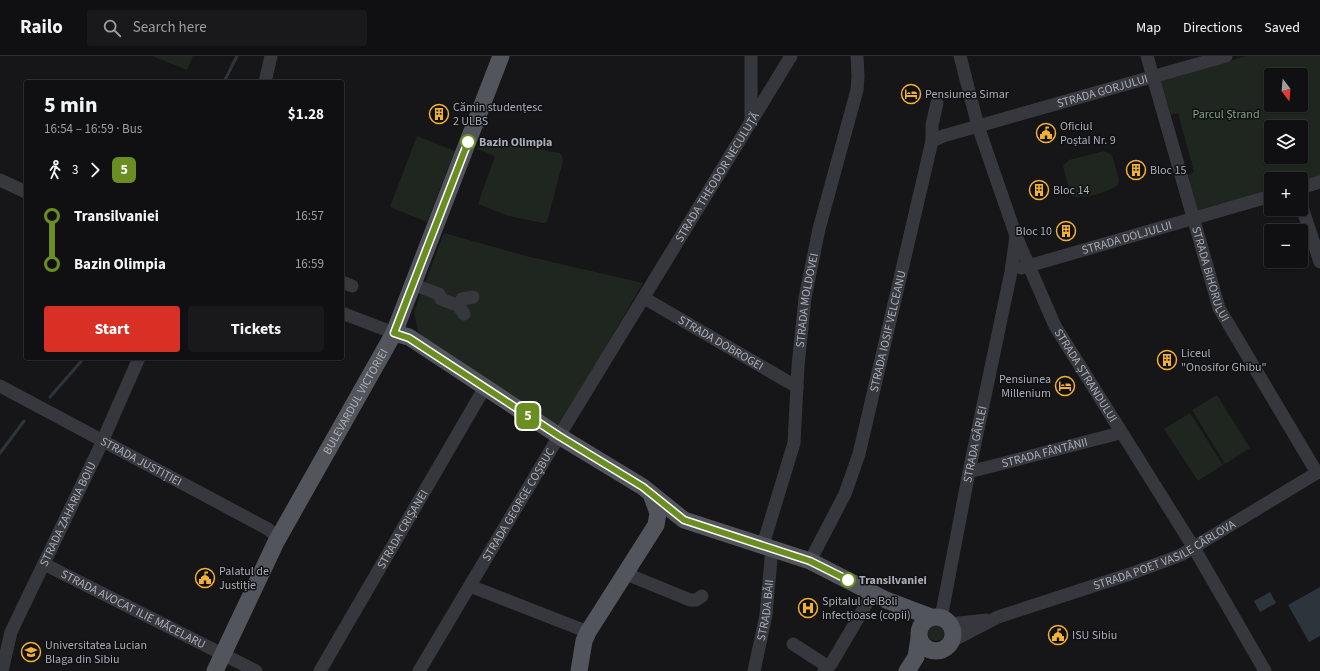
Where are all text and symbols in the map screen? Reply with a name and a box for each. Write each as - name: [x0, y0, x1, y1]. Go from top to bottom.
- search box: [87, 10, 367, 46]
- text: Railo: [20, 14, 63, 41]
- icon: search: [101, 17, 123, 39]
- text: Search here: [133, 17, 207, 38]
- text: Map: [1136, 18, 1161, 38]
- text: Directions: [1183, 18, 1242, 38]
- text: Saved: [1264, 18, 1300, 38]
- north arrow: [1264, 68, 1308, 112]
- map controls: [1264, 68, 1308, 268]
- street label: STRADA GORJULUI: [1055, 70, 1150, 112]
- hotel icon: Pensiunea Simar: [900, 83, 922, 105]
- place label: Pensiunea Simar: [925, 86, 1010, 103]
- text: 5 min: [44, 89, 98, 121]
- place label: Cămin studențesc 2 ULBS: [453, 99, 543, 130]
- building icon: Cămin studențesc 2 ULBS: [428, 103, 450, 125]
- text: $1.28: [288, 104, 324, 125]
- park label: Parcul Ștrand: [1192, 106, 1260, 123]
- street label: STRADA THEODOR NECULUȚĂ: [671, 108, 764, 245]
- place label: Oficiul Poștal Nr. 9: [1060, 118, 1116, 149]
- text: 16:54 – 16:59 · Bus: [44, 120, 142, 138]
- button: layers: [1264, 120, 1308, 164]
- public building icon: Oficiul Poștal Nr. 9: [1035, 122, 1057, 144]
- marker: Bazin Olimpia: [460, 134, 476, 150]
- place label: Bazin Olimpia: [479, 134, 552, 151]
- icon: walk: [44, 159, 66, 181]
- icon: forward: [84, 159, 106, 181]
- building icon: Bloc 15: [1125, 159, 1147, 181]
- text: 5: [120, 160, 128, 180]
- text: 3: [72, 161, 78, 179]
- place label: Bloc 15: [1150, 162, 1186, 179]
- button: +: [1264, 172, 1308, 216]
- building icon: Bloc 14: [1028, 179, 1050, 201]
- place label: Bloc 14: [1053, 182, 1089, 199]
- text: Transilvaniei: [74, 206, 159, 227]
- text: 16:57: [295, 207, 324, 225]
- street label: STRADA DOLJULUI: [1080, 216, 1174, 259]
- building icon: Bloc 10: [1055, 220, 1077, 242]
- place label: Bloc 10: [1016, 223, 1052, 240]
- street label: STRADA BIHORULUI: [1188, 224, 1234, 325]
- button: −: [1264, 224, 1308, 268]
- street label: STRADA MOLDOVEI: [791, 251, 822, 348]
- text: Bazin Olimpia: [74, 254, 166, 275]
- text: 16:59: [295, 255, 324, 273]
- street label: STRADA IOSIF VELCEANU: [865, 269, 910, 394]
- button: Start: [44, 306, 180, 352]
- button: Tickets: [188, 306, 324, 352]
- street label: STRADA DOBROGEI: [675, 311, 767, 374]
- street label: STRADA ȘTRANDULUI: [1050, 325, 1122, 425]
- street label: BULEVARDUL VICTORIEI: [319, 345, 392, 458]
- place label: Liceul "Onosifor Ghibu": [1181, 345, 1267, 376]
- building icon: Liceul "Onosifor Ghibu": [1156, 349, 1178, 371]
- place label: Pensiunea Millenium: [999, 371, 1051, 402]
- hotel icon: Pensiunea Millenium: [1054, 375, 1076, 397]
- line badge: 5: [515, 403, 541, 429]
- street label: STRADA GÂRLEI: [959, 404, 991, 484]
- text: 5: [524, 406, 532, 426]
- street label: STRADA JUSTIȚIEI: [97, 433, 185, 490]
- street label: STRADA FÂNTÂNII: [1000, 433, 1089, 472]
- street label: STRADA GEORGE COȘBUC: [478, 444, 559, 564]
- street label: STRADA ZAHARIA BOIU: [35, 459, 100, 569]
- street label: STRADA CRIȘANEI: [373, 486, 432, 572]
- street label: STRADA POET VASILE CÂRLOVA: [1091, 515, 1239, 594]
- place label: Palatul de Justiție: [219, 563, 269, 594]
- street label: STRADA AVOCAT ILIE MĂCELARU: [58, 565, 209, 653]
- public building icon: Palatul de Justiție: [194, 567, 216, 589]
- marker: Transilvaniei: [840, 572, 856, 588]
- place label: Transilvaniei: [859, 572, 927, 589]
- street label: STRADA BĂII: [752, 579, 778, 642]
- place label: Spitalul de Boli infecțioase (copii): [822, 593, 911, 624]
- hospital icon: Spitalul de Boli infecțioase (copii): [797, 597, 819, 619]
- public building icon: ISU Sibiu: [1047, 624, 1069, 646]
- place label: ISU Sibiu: [1072, 627, 1117, 644]
- place label: Universitatea Lucian Blaga din Sibiu: [45, 637, 147, 668]
- school or university icon: Universitatea Lucian Blaga din Sibiu: [20, 641, 42, 663]

